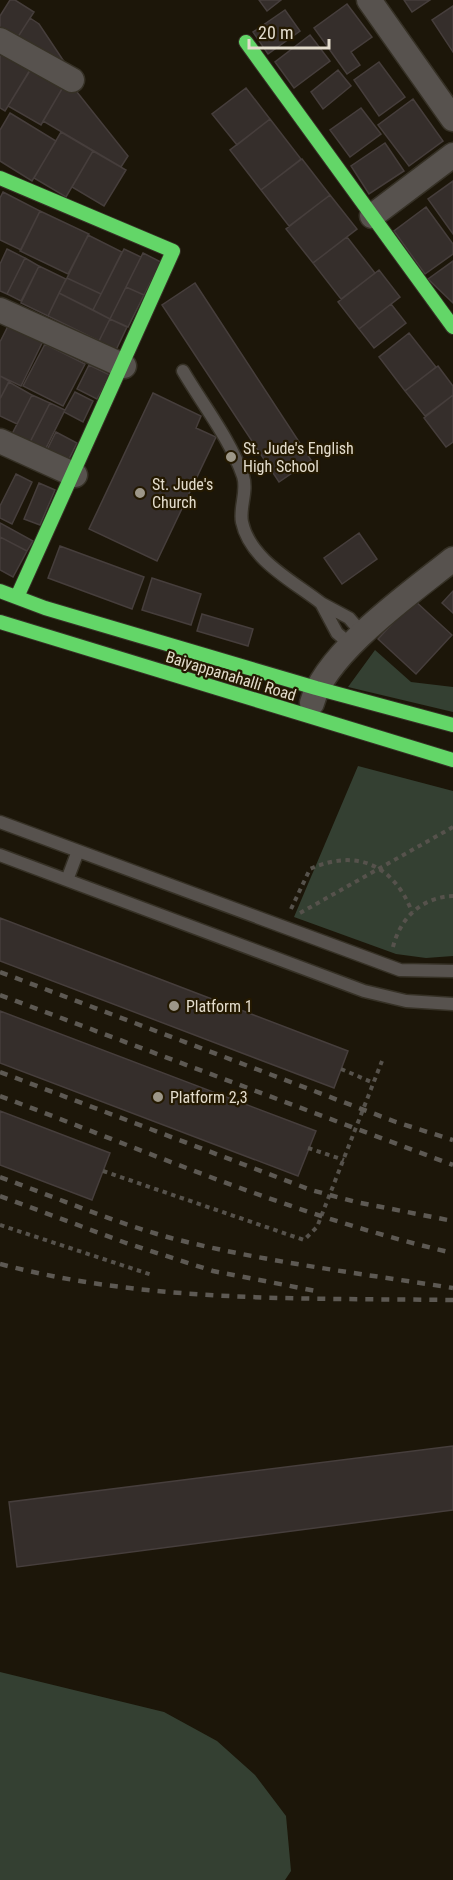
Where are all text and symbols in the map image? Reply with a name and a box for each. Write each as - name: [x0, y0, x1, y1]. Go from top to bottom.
- scale bar: [249, 12, 328, 50]
- text: 20 m: [258, 22, 293, 43]
- place label: St. Jude's English High School: [243, 439, 354, 476]
- marker: St. Jude's English High School: [224, 450, 238, 464]
- place label: St. Jude's Church: [152, 475, 213, 512]
- marker: St. Jude's Church: [133, 486, 147, 500]
- street label: Baiyappanahalli Road: [164, 647, 298, 705]
- place label: Platform 1: [186, 997, 253, 1016]
- marker: Platform 1: [167, 999, 181, 1013]
- place label: Platform 2,3: [170, 1088, 248, 1107]
- marker: Platform 2,3: [151, 1090, 165, 1104]

